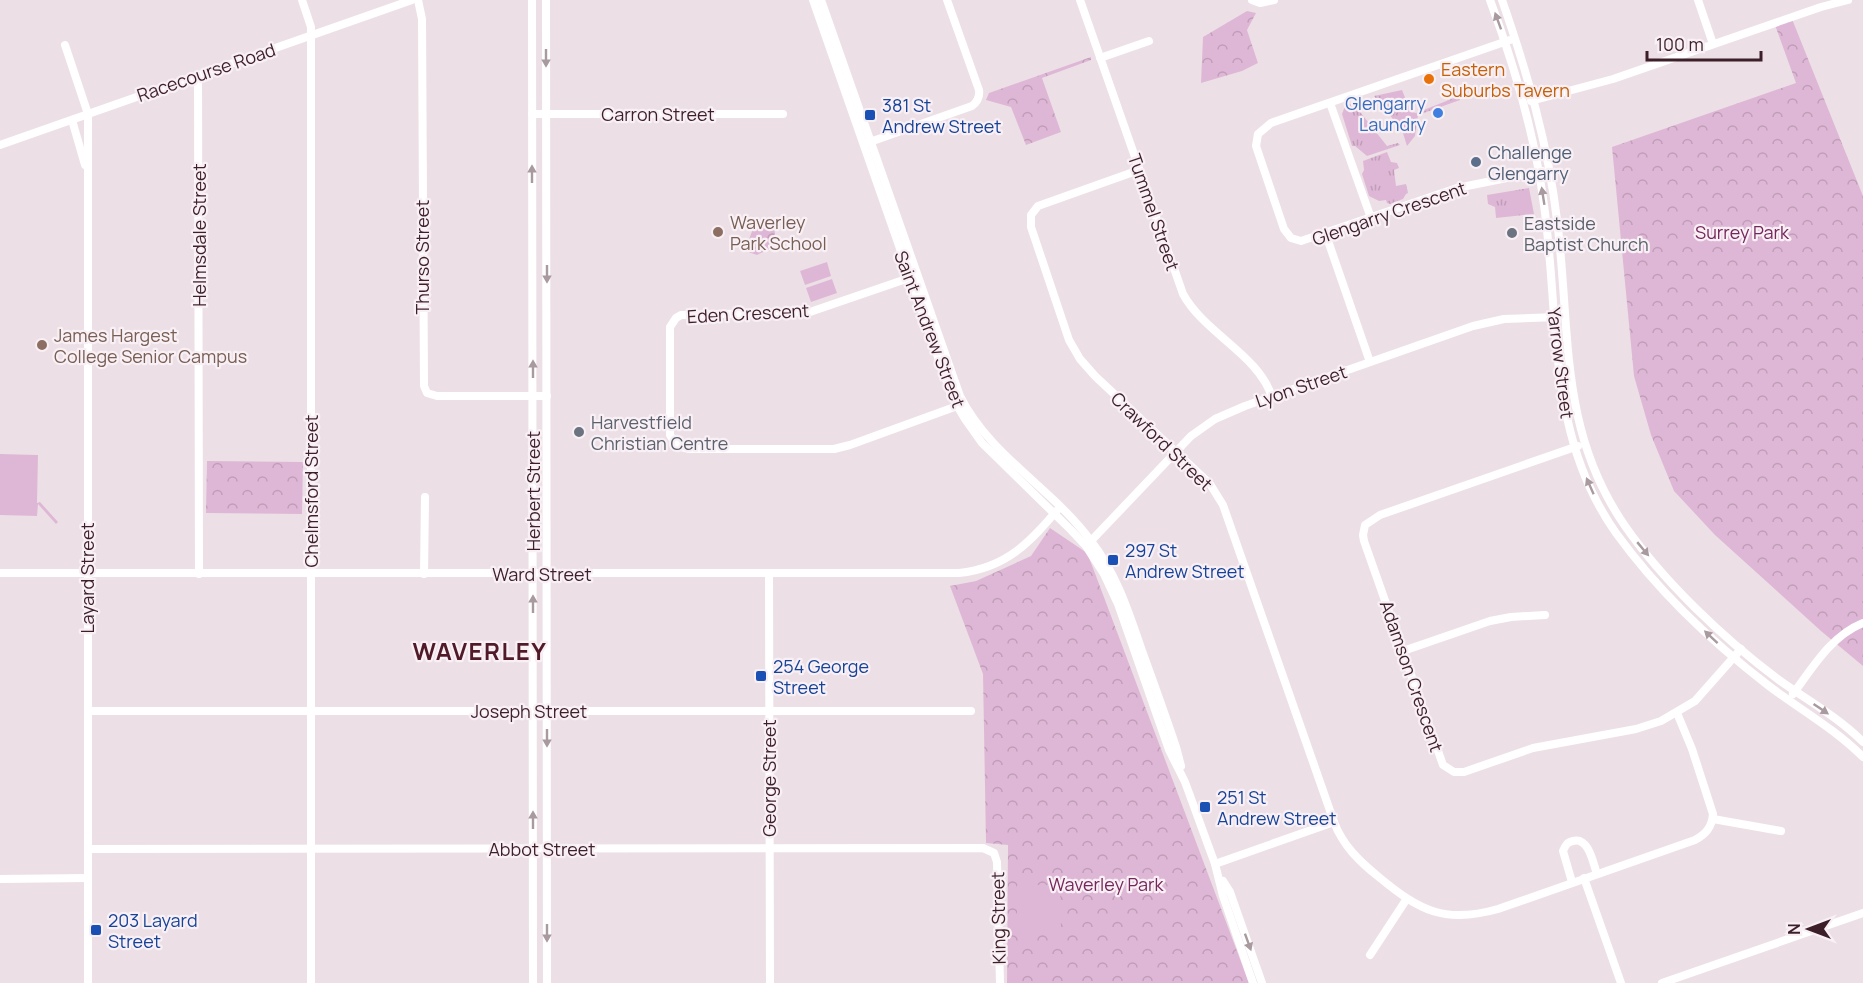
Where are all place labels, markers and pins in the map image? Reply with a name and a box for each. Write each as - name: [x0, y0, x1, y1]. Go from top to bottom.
- place label: Eastern Suburbs Tavern: [1441, 57, 1570, 102]
- marker: Eastern Suburbs Tavern: [1422, 72, 1436, 86]
- place label: Glengarry Laundry: [1345, 91, 1426, 136]
- place label: 381 St Andrew Street: [882, 93, 1001, 138]
- marker: Glengarry Laundry: [1431, 106, 1445, 120]
- marker: 381 St Andrew Street: [863, 108, 877, 122]
- place label: Challenge Glengarry: [1488, 140, 1572, 185]
- marker: Challenge Glengarry: [1469, 155, 1483, 169]
- place label: Waverley Park School: [730, 210, 827, 255]
- place label: Eastside Baptist Church: [1524, 211, 1649, 256]
- marker: Waverley Park School: [711, 225, 725, 239]
- marker: Eastside Baptist Church: [1505, 226, 1519, 240]
- place label: James Hargest College Senior Campus: [54, 323, 247, 368]
- marker: James Hargest College Senior Campus: [35, 338, 49, 352]
- place label: Harvestfield Christian Centre: [591, 410, 728, 455]
- marker: Harvestfield Christian Centre: [572, 425, 586, 439]
- place label: 297 St Andrew Street: [1125, 538, 1244, 583]
- marker: 297 St Andrew Street: [1106, 553, 1120, 567]
- place label: 254 George Street: [773, 654, 869, 699]
- marker: 254 George Street: [754, 669, 768, 683]
- place label: 251 St Andrew Street: [1217, 785, 1336, 830]
- marker: 251 St Andrew Street: [1198, 800, 1212, 814]
- place label: 203 Layard Street: [108, 908, 198, 953]
- marker: 203 Layard Street: [89, 923, 103, 937]

